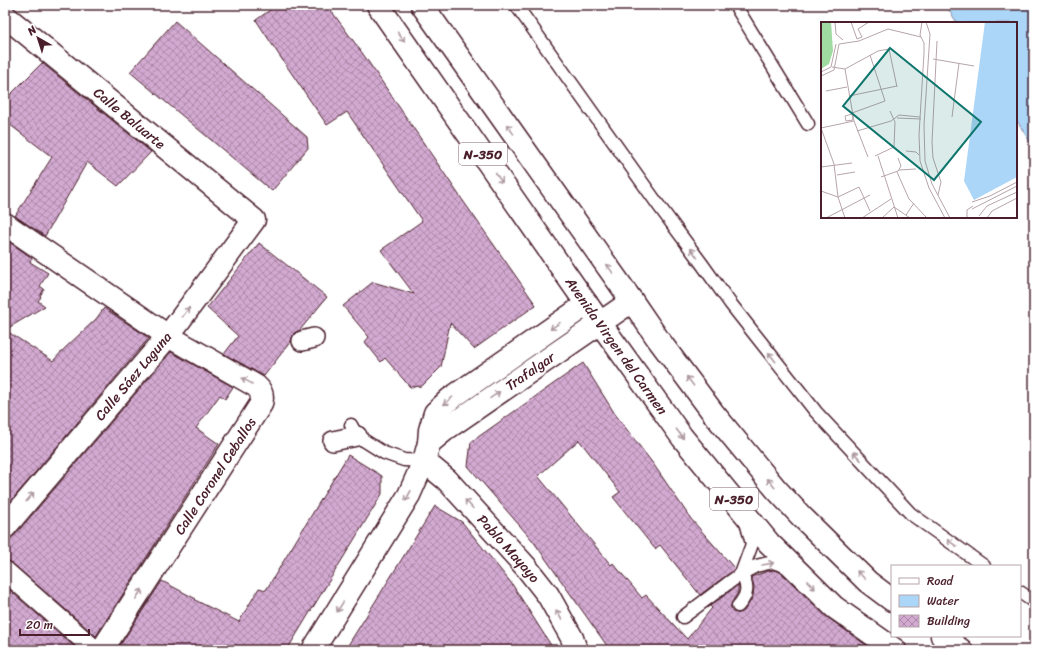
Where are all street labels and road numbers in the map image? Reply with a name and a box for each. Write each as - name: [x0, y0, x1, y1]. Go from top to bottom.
- street label: Calle Baluarte: [87, 81, 171, 156]
- road number: N-350: [459, 143, 507, 165]
- street label: Avenida Virgen del Carmen: [558, 271, 675, 421]
- street label: Calle Sáez Laguna: [88, 326, 178, 427]
- street label: Trafalgar: [500, 345, 562, 398]
- street label: Calle Coronel Ceballos: [168, 412, 263, 540]
- road number: N-350: [710, 488, 758, 510]
- street label: Pablo Mayayo: [471, 508, 546, 589]

